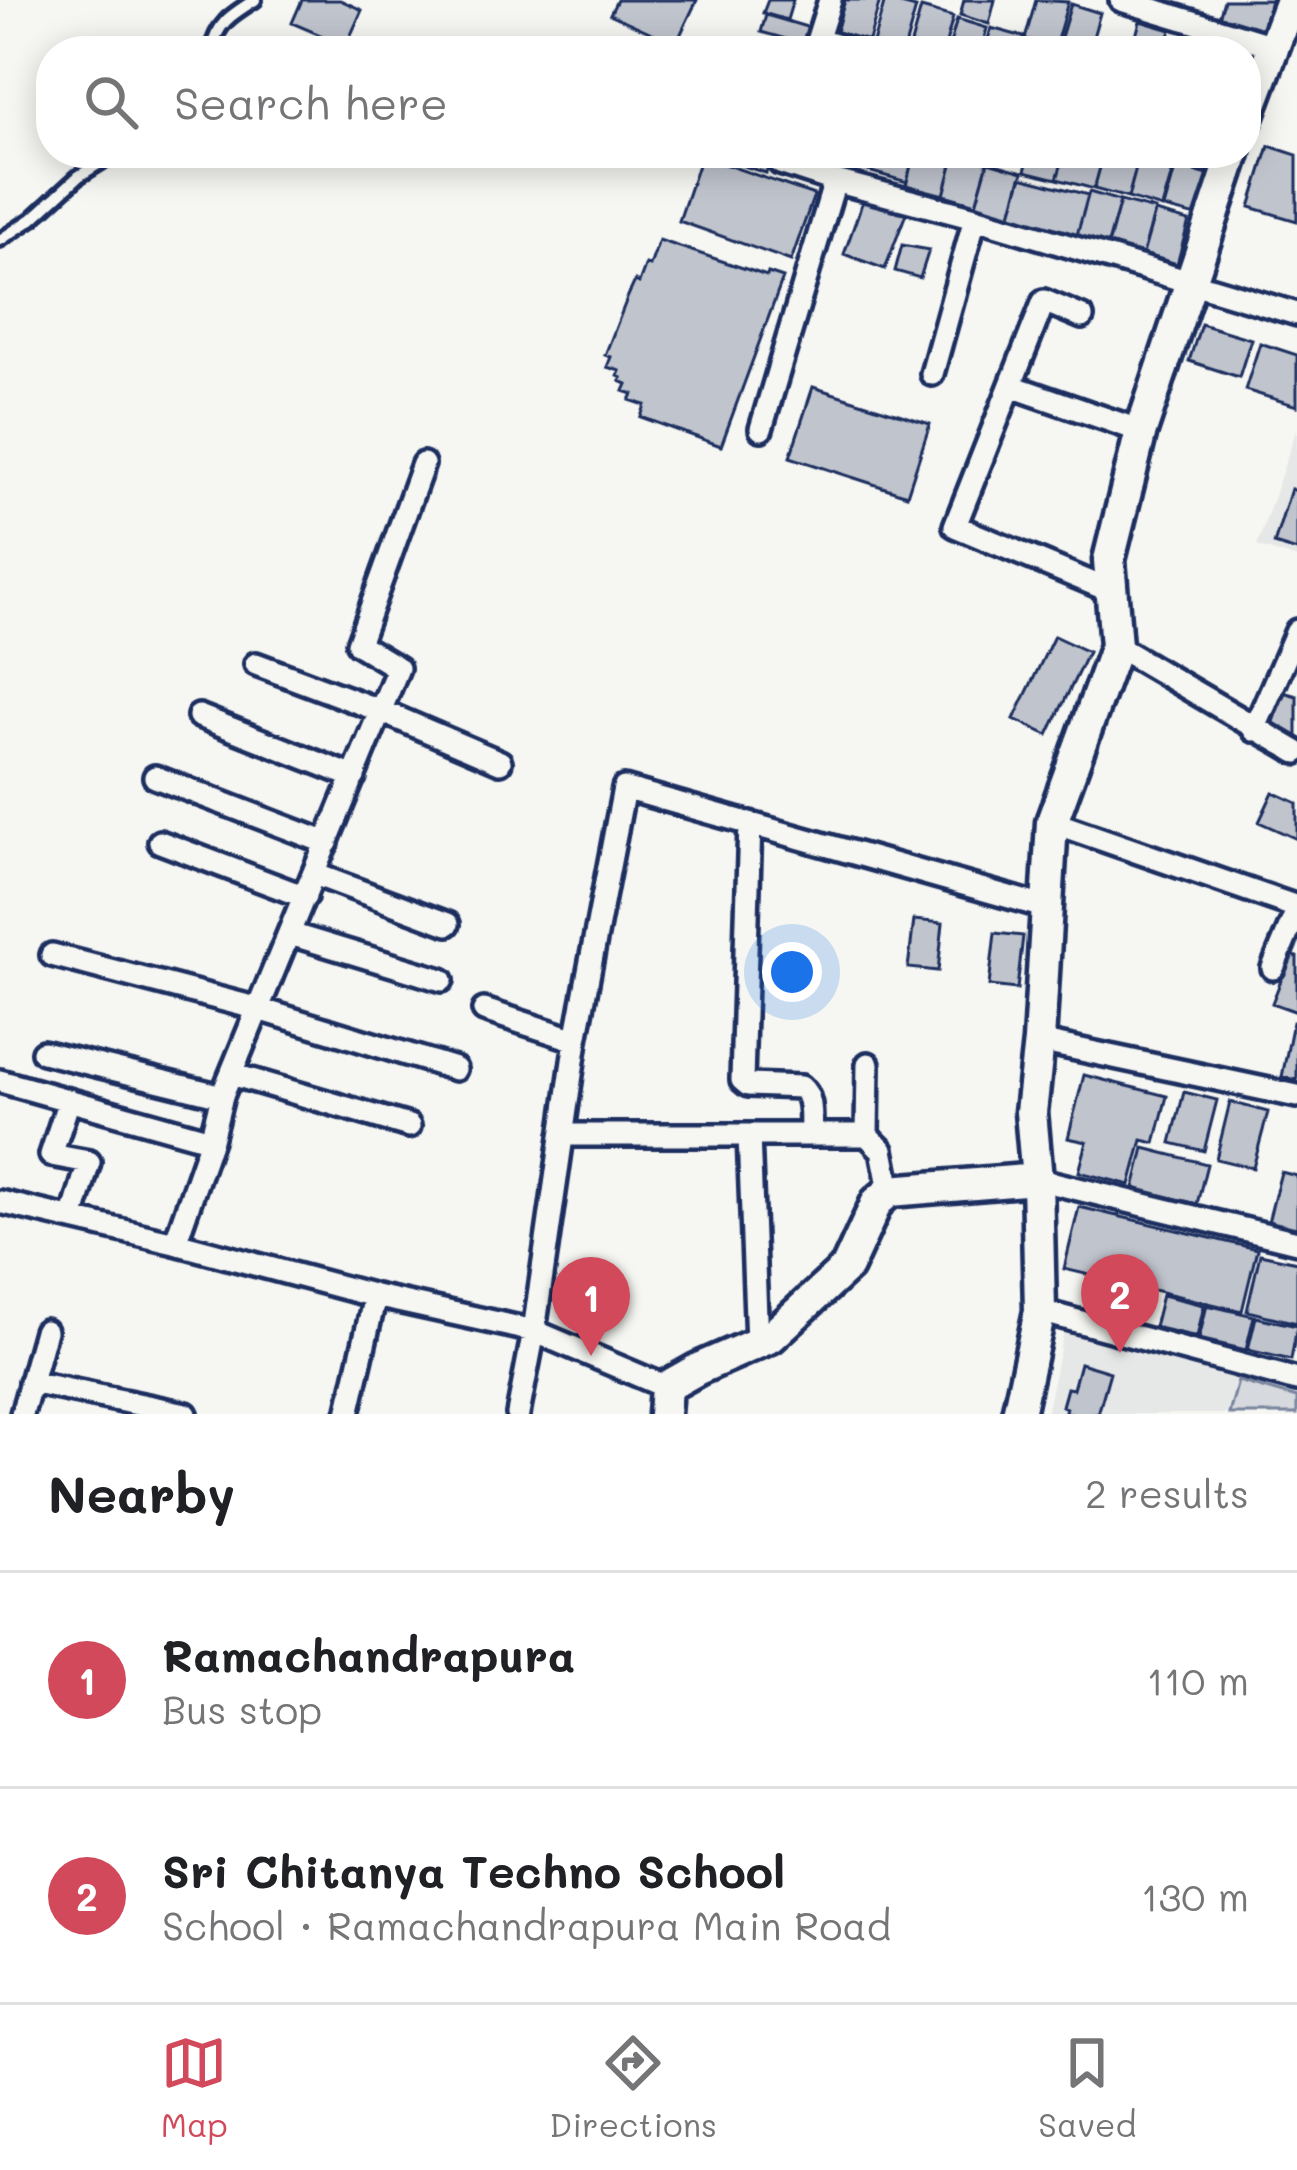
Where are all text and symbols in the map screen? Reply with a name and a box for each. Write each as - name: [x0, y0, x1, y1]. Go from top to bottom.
- search box: [36, 36, 1261, 168]
- icon: search: [78, 69, 144, 135]
- text: Search here: [174, 73, 448, 131]
- your location: [762, 942, 822, 1002]
- pin: 2: [1081, 1254, 1159, 1353]
- pin: 1: [552, 1257, 630, 1356]
- text: Nearby: [48, 1459, 235, 1526]
- text: 2 results: [1085, 1467, 1249, 1518]
- text: Ramachandrapura: [162, 1625, 575, 1683]
- text: 1: [78, 1654, 96, 1705]
- text: 110 m: [1147, 1654, 1249, 1705]
- text: Bus stop: [162, 1683, 322, 1734]
- text: Sri Chitanya Techno School: [162, 1841, 785, 1899]
- text: 2: [76, 1870, 98, 1921]
- text: 130 m: [1141, 1870, 1249, 1921]
- text: School · Ramachandrapura Main Road: [162, 1899, 891, 1950]
- tab: Map: [161, 2030, 228, 2145]
- tab: Directions: [549, 2030, 717, 2145]
- tab: Saved: [1038, 2030, 1136, 2145]

